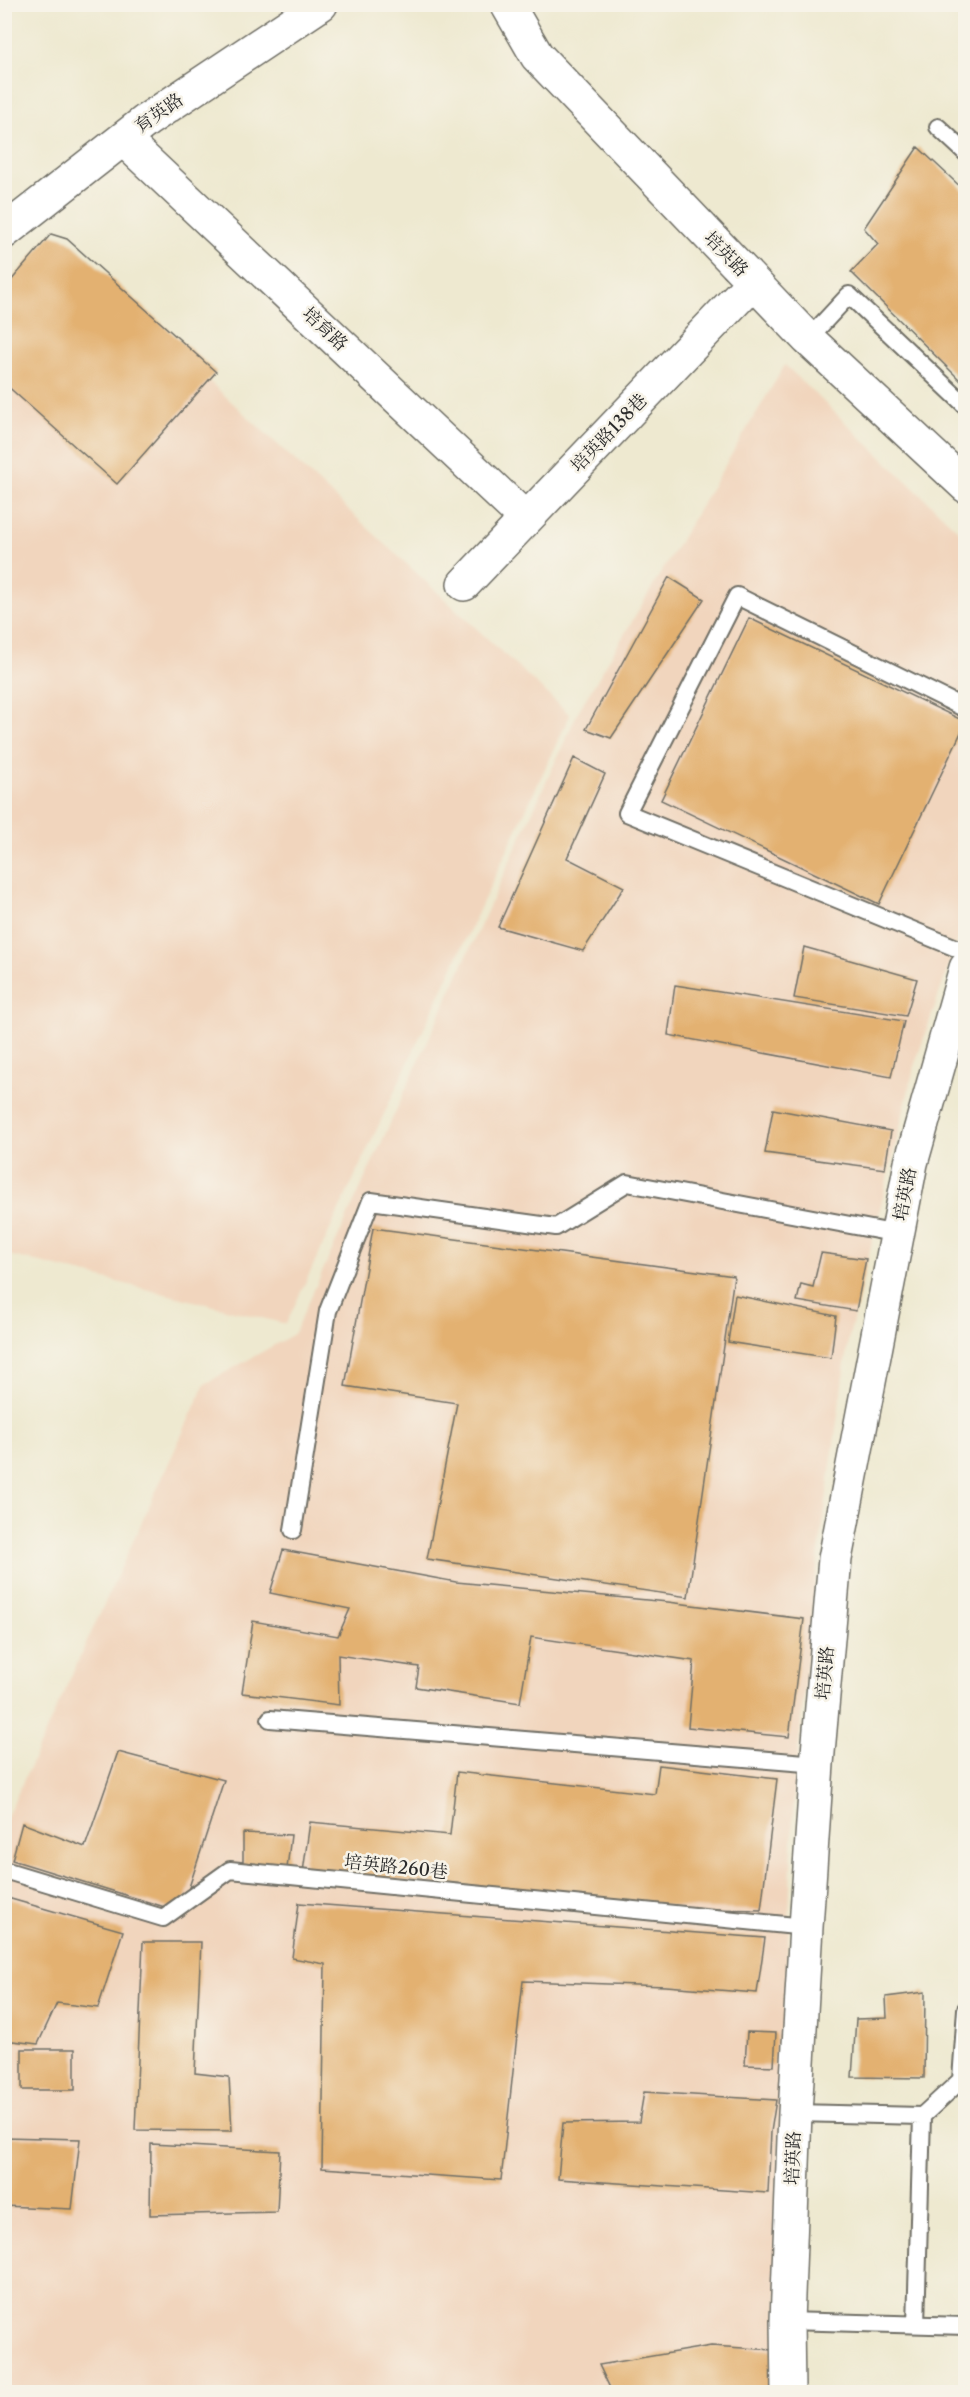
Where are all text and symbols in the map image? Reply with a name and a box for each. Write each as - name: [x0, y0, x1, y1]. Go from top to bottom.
- street label: 育英路: [131, 89, 187, 137]
- street label: 培英路: [699, 227, 753, 281]
- street label: 培育路: [298, 303, 352, 355]
- street label: 培英路138巷: [566, 389, 652, 477]
- street label: 培英路: [889, 1165, 921, 1223]
- street label: 培英路: [812, 1645, 838, 1701]
- street label: 培英路260巷: [343, 1851, 449, 1883]
- street label: 培英路: [781, 2131, 805, 2185]

